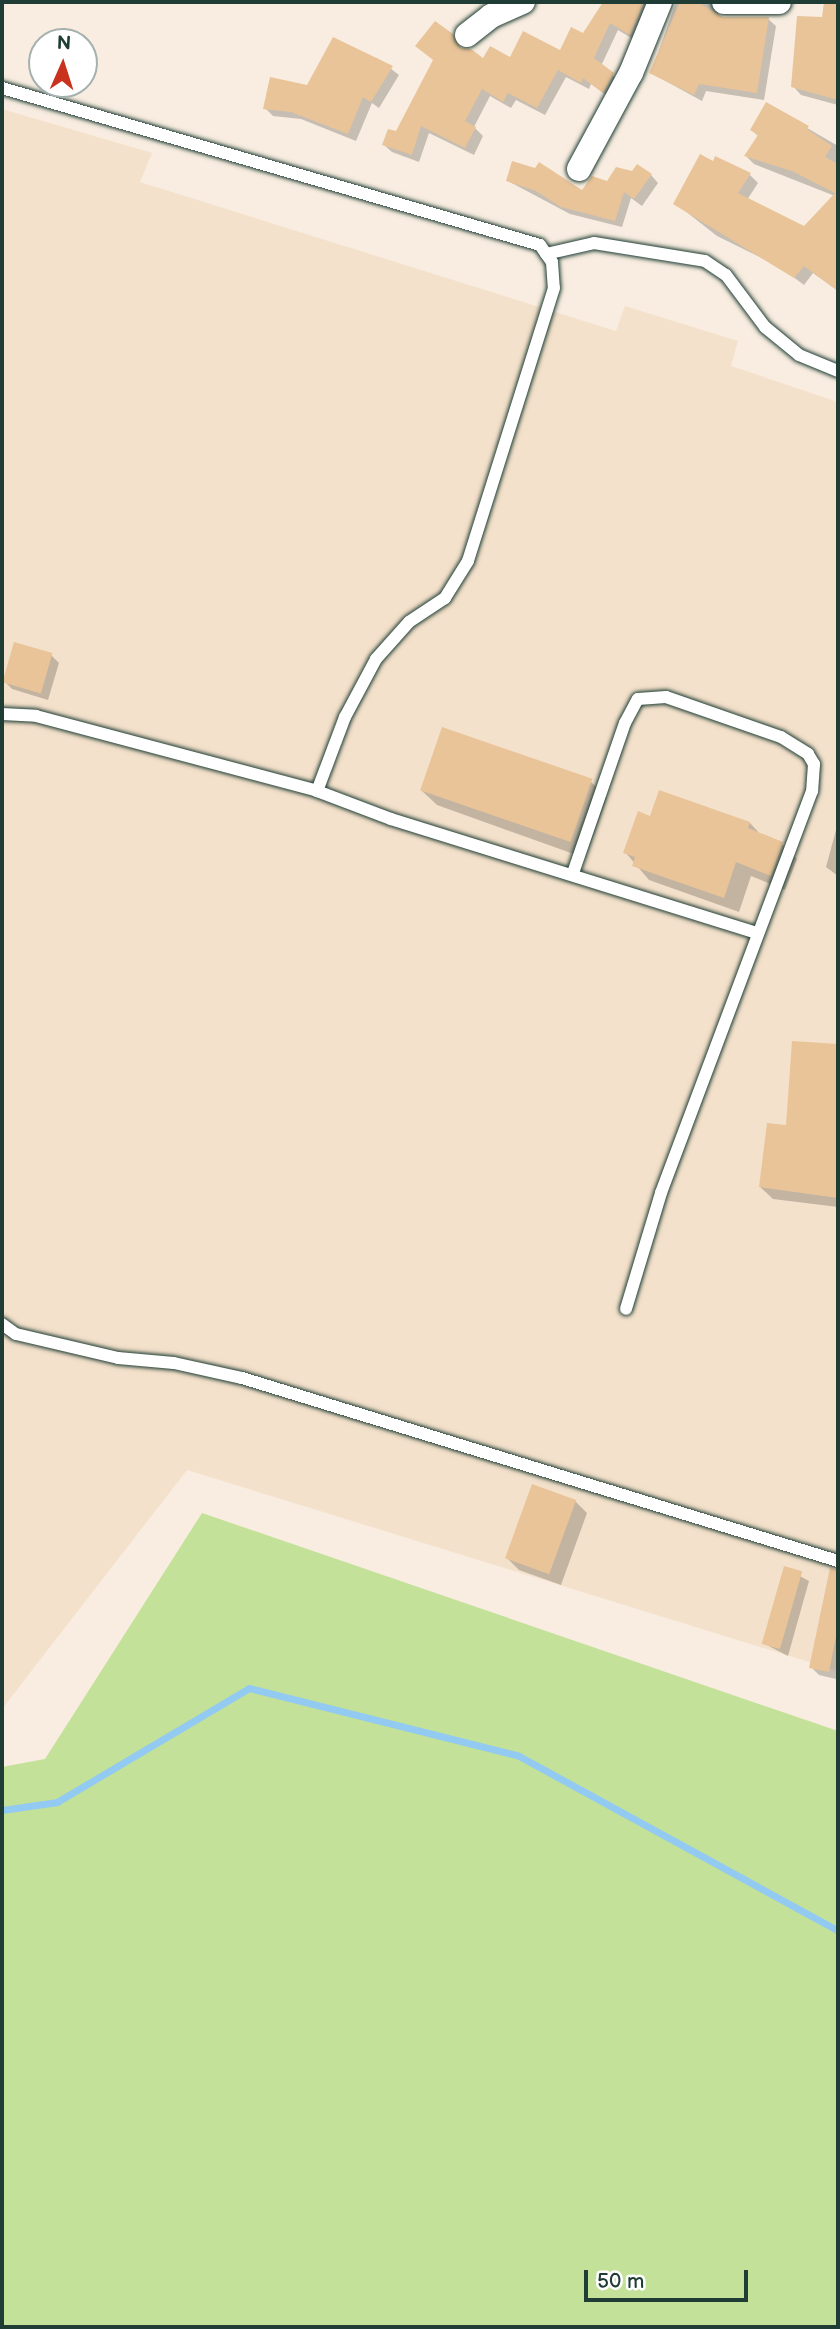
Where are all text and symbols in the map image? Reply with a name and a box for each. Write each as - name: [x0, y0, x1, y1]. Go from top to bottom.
- north arrow: [28, 28, 98, 98]
- text: N: [56, 32, 72, 55]
- scale bar: [588, 2256, 752, 2300]
- text: 50 m: [597, 2269, 644, 2294]

